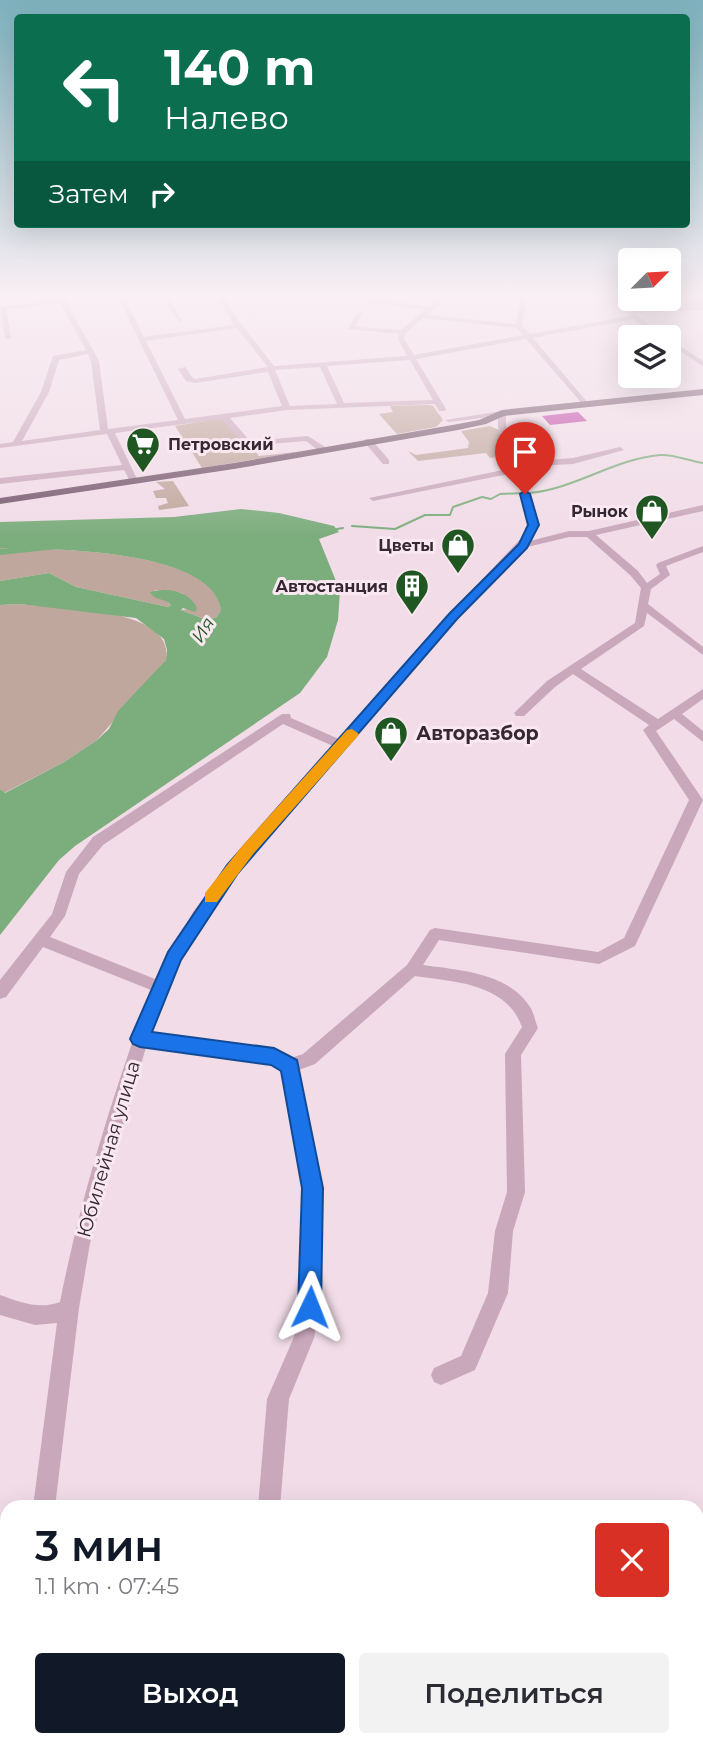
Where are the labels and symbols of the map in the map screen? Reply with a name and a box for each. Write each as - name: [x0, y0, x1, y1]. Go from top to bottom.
- north arrow: [618, 248, 681, 312]
- pin: [495, 422, 555, 494]
- supermarket icon: Петровский: [124, 425, 162, 474]
- place label: Петровский: [168, 435, 274, 454]
- shop icon: Рынок: [633, 492, 671, 541]
- place label: Рынок: [571, 502, 629, 521]
- shop icon: Цветы: [439, 526, 477, 575]
- place label: Цветы: [378, 536, 434, 555]
- building icon: Автостанция: [393, 567, 431, 616]
- place label: Автостанция: [275, 577, 388, 596]
- water label: Ия: [187, 613, 219, 647]
- shop icon: Авторазбор: [372, 714, 410, 763]
- place label: Авторазбор: [416, 722, 539, 745]
- street label: Юбилейная улица: [72, 1058, 145, 1240]
- position arrow: [273, 1270, 347, 1344]

